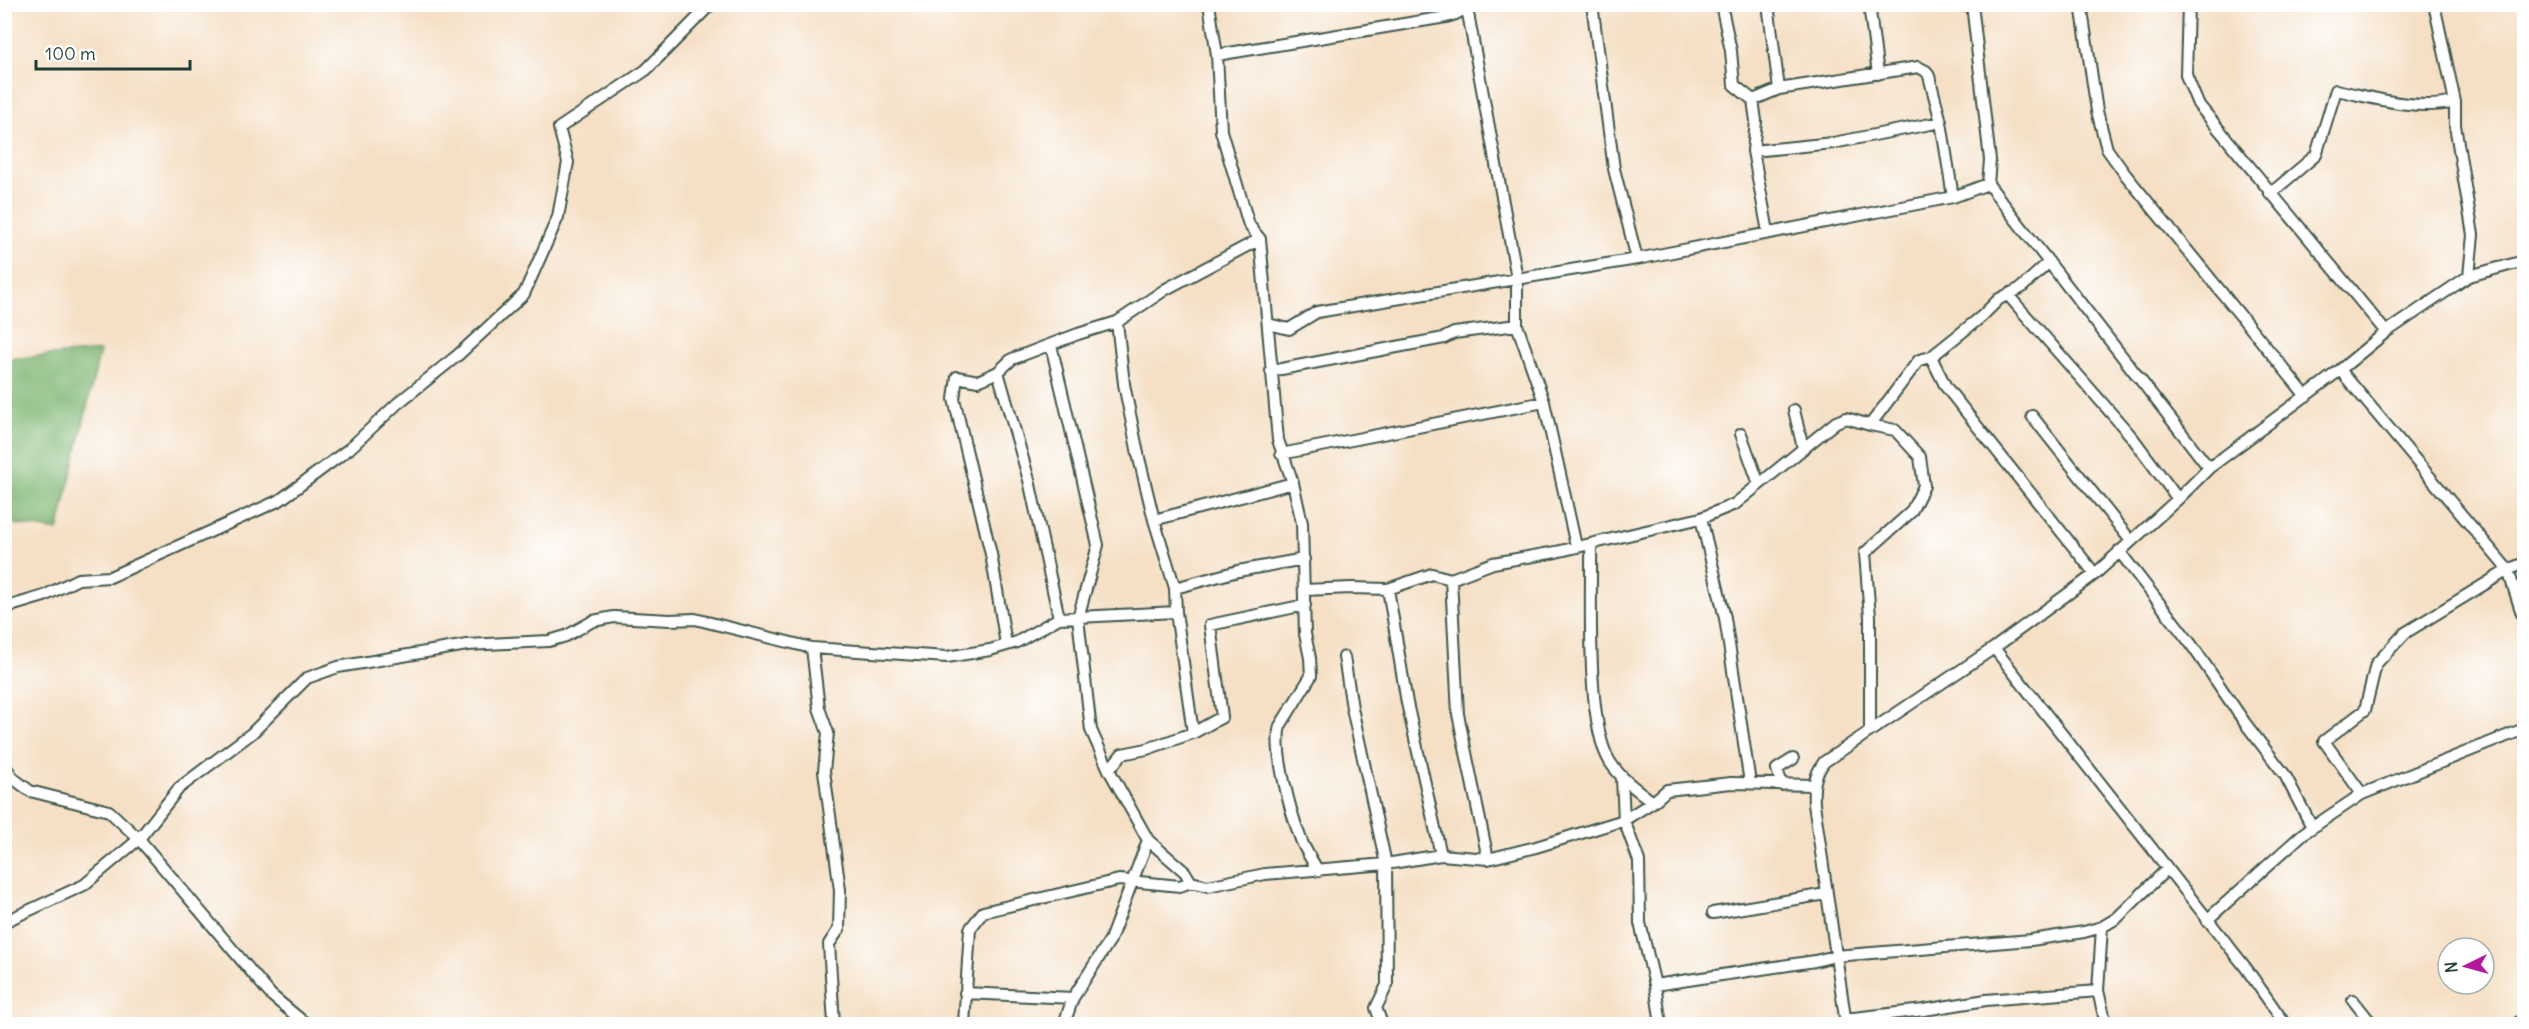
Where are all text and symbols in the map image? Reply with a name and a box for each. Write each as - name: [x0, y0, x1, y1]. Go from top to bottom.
- scale bar: [36, 33, 190, 71]
- text: 100 m: [45, 42, 96, 65]
- north arrow: [2436, 936, 2496, 996]
- text: N: [2441, 961, 2462, 974]

